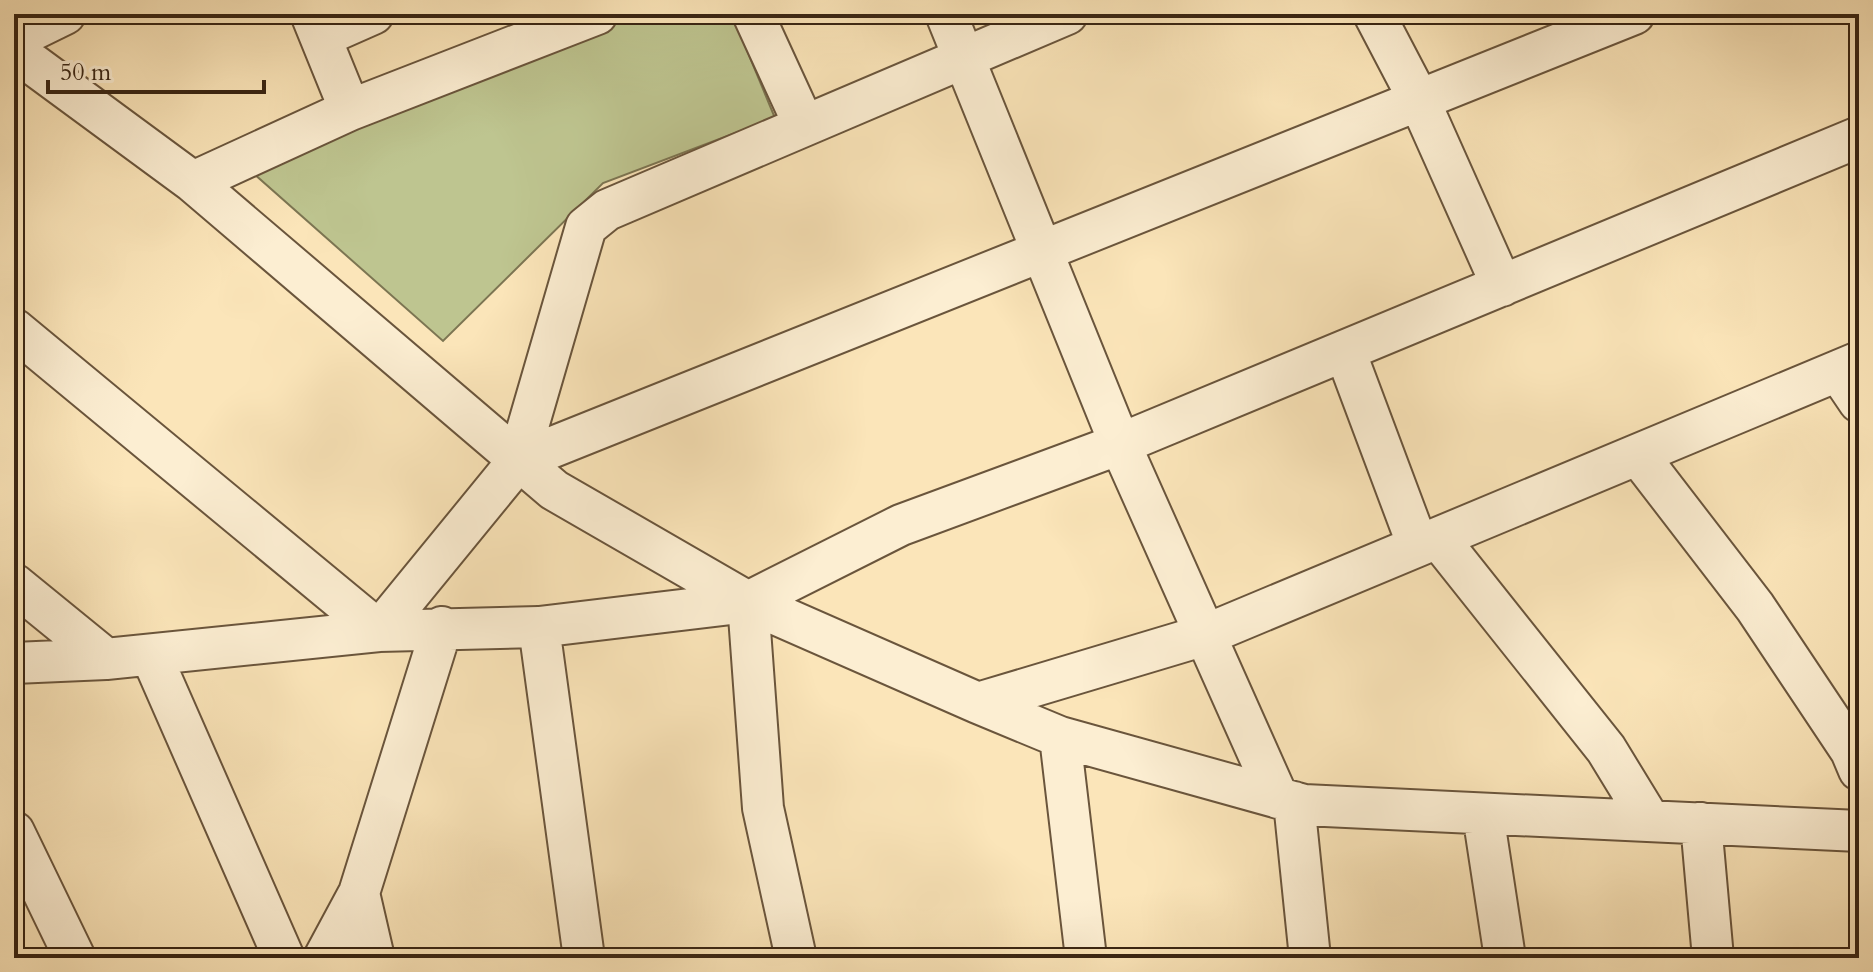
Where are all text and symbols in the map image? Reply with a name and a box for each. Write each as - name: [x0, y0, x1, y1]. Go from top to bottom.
- scale bar: [48, 44, 264, 94]
- text: 50 m: [60, 56, 112, 89]

